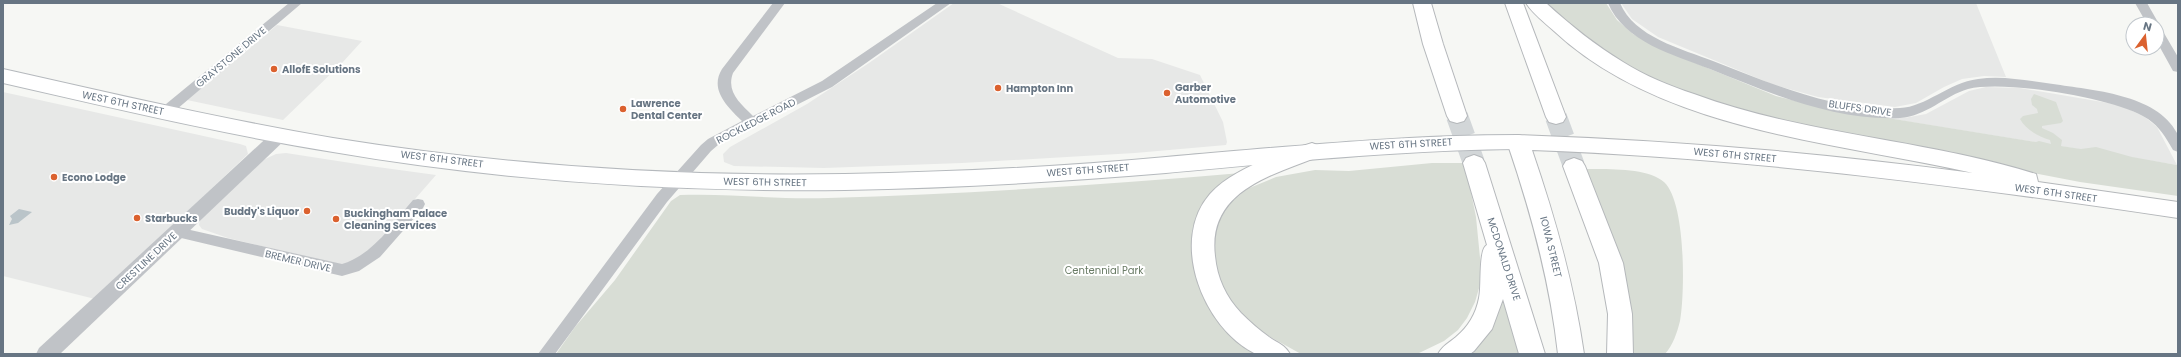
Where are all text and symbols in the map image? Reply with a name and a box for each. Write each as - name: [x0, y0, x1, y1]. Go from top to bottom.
- north arrow: [2125, 16, 2165, 56]
- text: N: [2142, 18, 2154, 35]
- street label: GRAYSTONE DRIVE: [193, 23, 269, 91]
- place label: AllofE Solutions: [282, 62, 361, 77]
- marker: AllofE Solutions: [269, 64, 279, 74]
- place label: Garber Automotive: [1175, 80, 1236, 107]
- place label: Hampton Inn: [1006, 81, 1073, 96]
- marker: Hampton Inn: [993, 83, 1003, 93]
- street label: WEST 6TH STREET: [81, 87, 166, 119]
- marker: Garber Automotive: [1162, 88, 1172, 98]
- street label: ROCKLEDGE ROAD: [714, 94, 798, 148]
- place label: Lawrence Dental Center: [631, 96, 703, 123]
- street label: BLUFFS DRIVE: [1828, 96, 1892, 120]
- marker: Lawrence Dental Center: [618, 104, 628, 114]
- street label: WEST 6TH STREET: [1369, 134, 1454, 154]
- street label: WEST 6TH STREET: [1693, 144, 1778, 166]
- street label: WEST 6TH STREET: [400, 146, 485, 172]
- street label: WEST 6TH STREET: [1046, 160, 1131, 180]
- place label: Econo Lodge: [62, 170, 126, 185]
- marker: Econo Lodge: [49, 172, 59, 182]
- street label: WEST 6TH STREET: [723, 174, 807, 190]
- street label: WEST 6TH STREET: [2014, 180, 2099, 206]
- place label: Buddy's Liquor: [224, 204, 300, 219]
- marker: Buddy's Liquor: [302, 206, 312, 216]
- place label: Buckingham Palace Cleaning Services: [344, 206, 447, 233]
- place label: Starbucks: [145, 211, 198, 226]
- marker: Starbucks: [132, 213, 142, 223]
- marker: Buckingham Palace Cleaning Services: [331, 214, 341, 224]
- street label: IOWA STREET: [1536, 215, 1566, 280]
- street label: MCDONALD DRIVE: [1483, 216, 1525, 302]
- street label: CRESTLINE DRIVE: [112, 228, 180, 294]
- street label: BREMER DRIVE: [264, 246, 332, 276]
- park label: Centennial Park: [1065, 263, 1144, 278]

